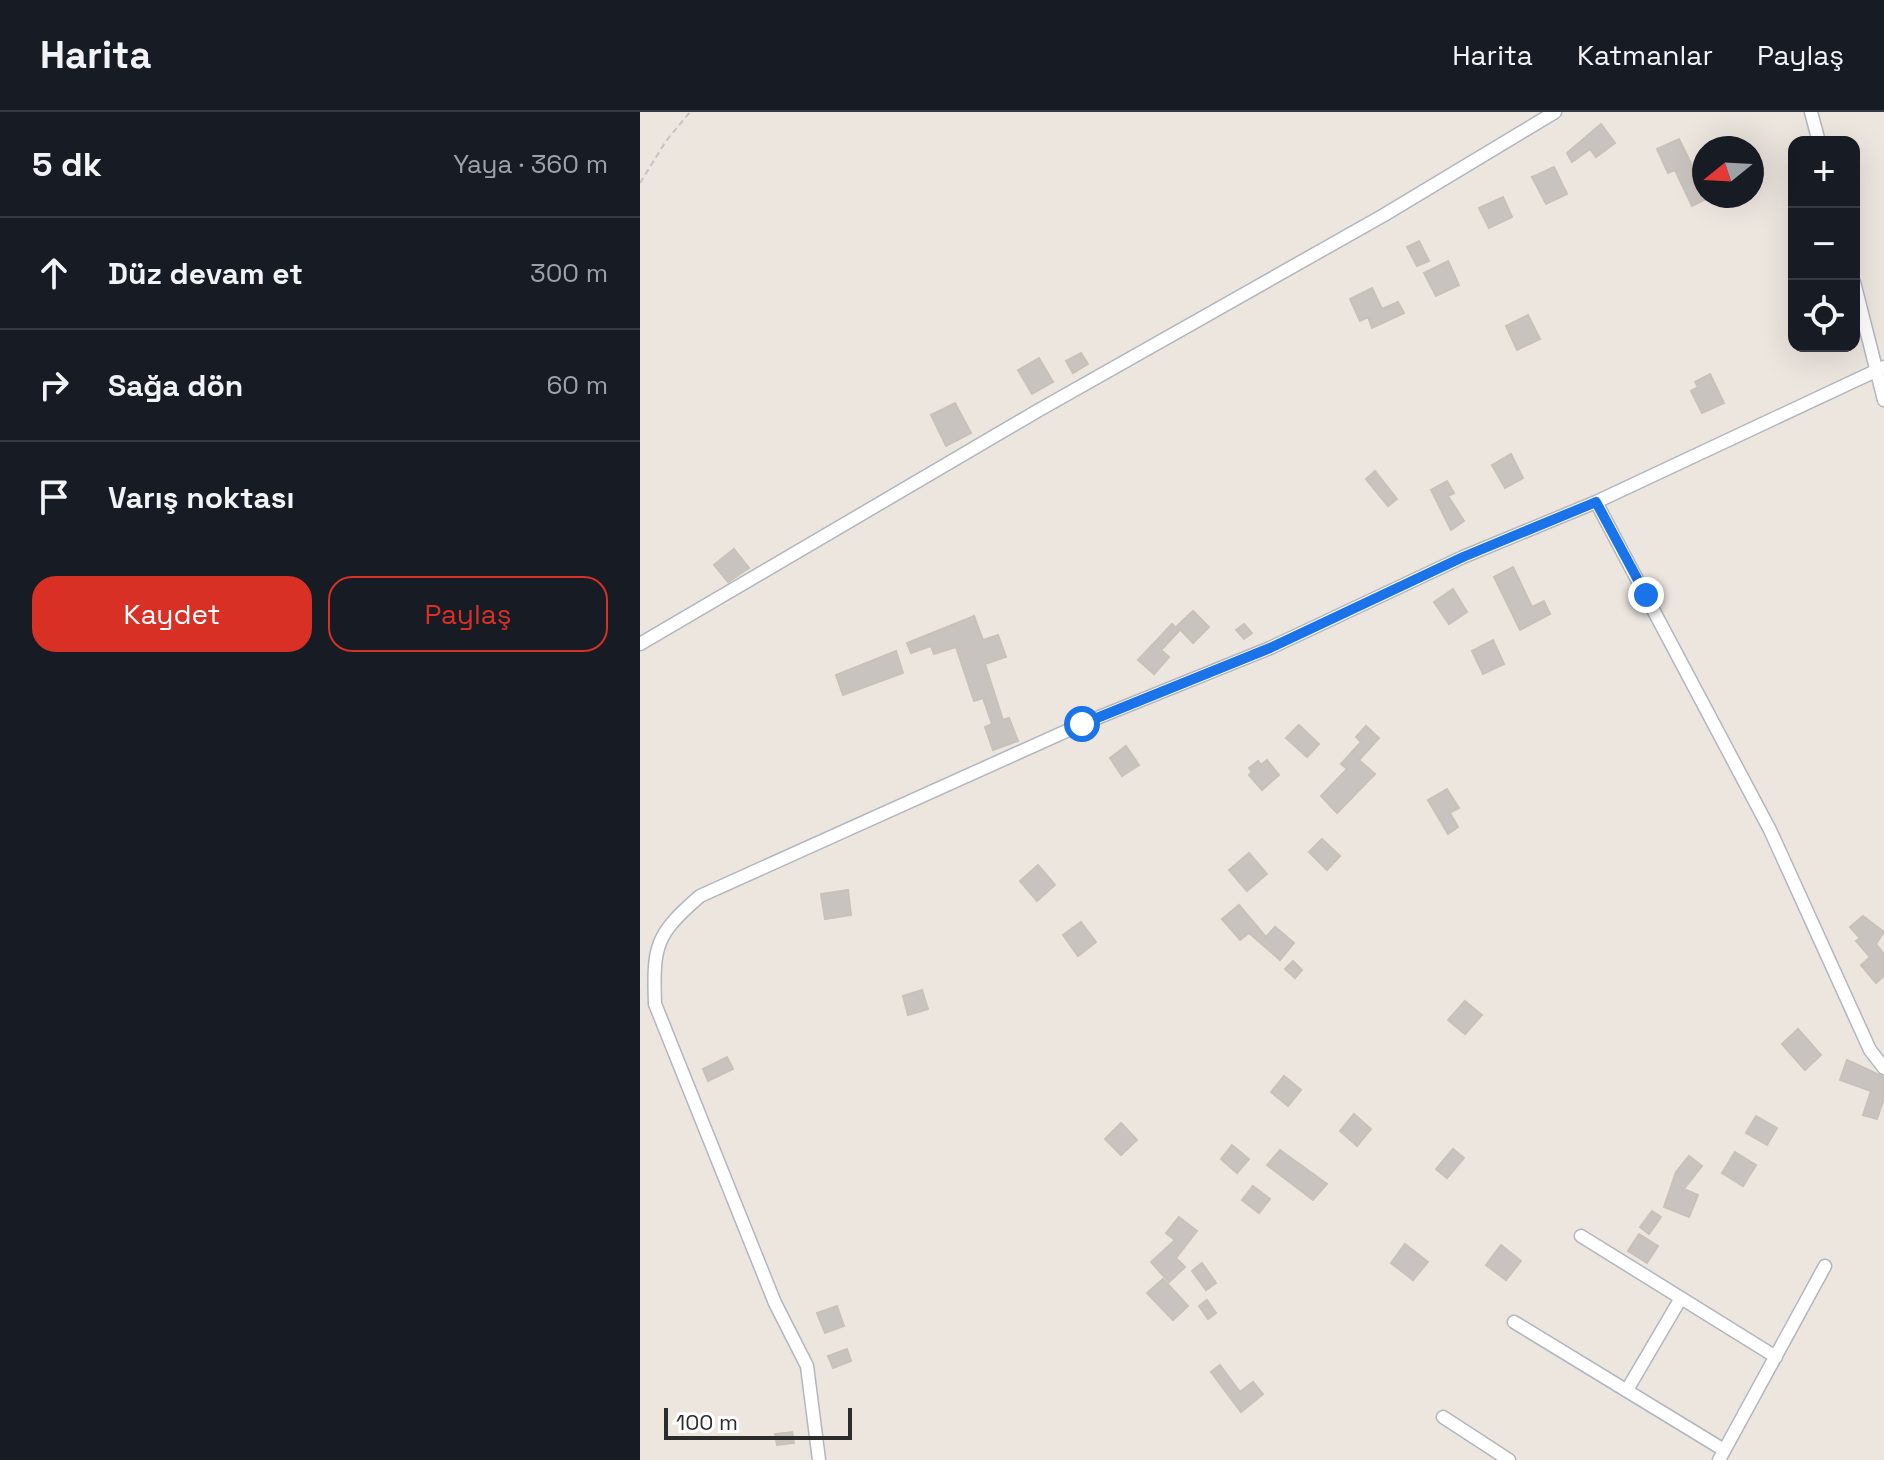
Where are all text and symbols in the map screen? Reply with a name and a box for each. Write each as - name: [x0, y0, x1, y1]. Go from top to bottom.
- text: Harita: [40, 31, 151, 79]
- text: Harita: [1452, 37, 1533, 73]
- text: Katmanlar: [1577, 37, 1713, 73]
- text: Paylaş: [1757, 37, 1844, 73]
- north arrow: [1692, 136, 1764, 208]
- map controls: [1788, 136, 1860, 352]
- button: +: [1788, 136, 1860, 208]
- text: 5 dk: [32, 143, 102, 186]
- text: Yaya · 360 m: [453, 147, 608, 181]
- button: −: [1788, 208, 1860, 280]
- icon: ahead: [32, 251, 76, 295]
- text: Düz devam et: [108, 254, 303, 293]
- text: 300 m: [530, 256, 608, 290]
- button: locate: [1788, 280, 1860, 352]
- icon: right: [32, 363, 76, 407]
- text: Sağa dön: [108, 366, 243, 405]
- text: 60 m: [546, 368, 608, 402]
- icon: arrive: [32, 475, 76, 519]
- text: Varış noktası: [108, 478, 295, 517]
- button: Kaydet: [32, 576, 312, 652]
- button: Paylaş: [328, 576, 608, 652]
- route end: [1628, 577, 1664, 613]
- route start: [1064, 706, 1100, 742]
- scale bar: [664, 1404, 852, 1440]
- text: 100 m: [676, 1408, 738, 1436]

